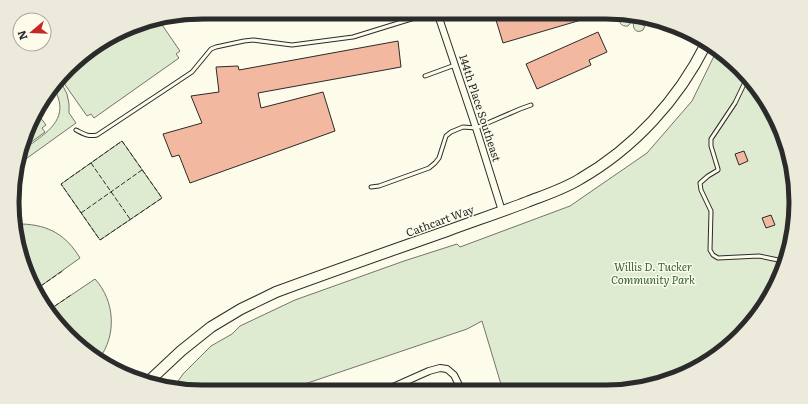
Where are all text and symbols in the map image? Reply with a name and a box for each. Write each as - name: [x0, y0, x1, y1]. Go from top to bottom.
- north arrow: [12, 12, 52, 52]
- text: N: [13, 29, 31, 43]
- street label: 144th Place Southeast: [456, 52, 506, 164]
- street label: Cathcart Way: [403, 200, 477, 240]
- park label: Willis D. Tucker Community Park: [611, 258, 695, 287]

